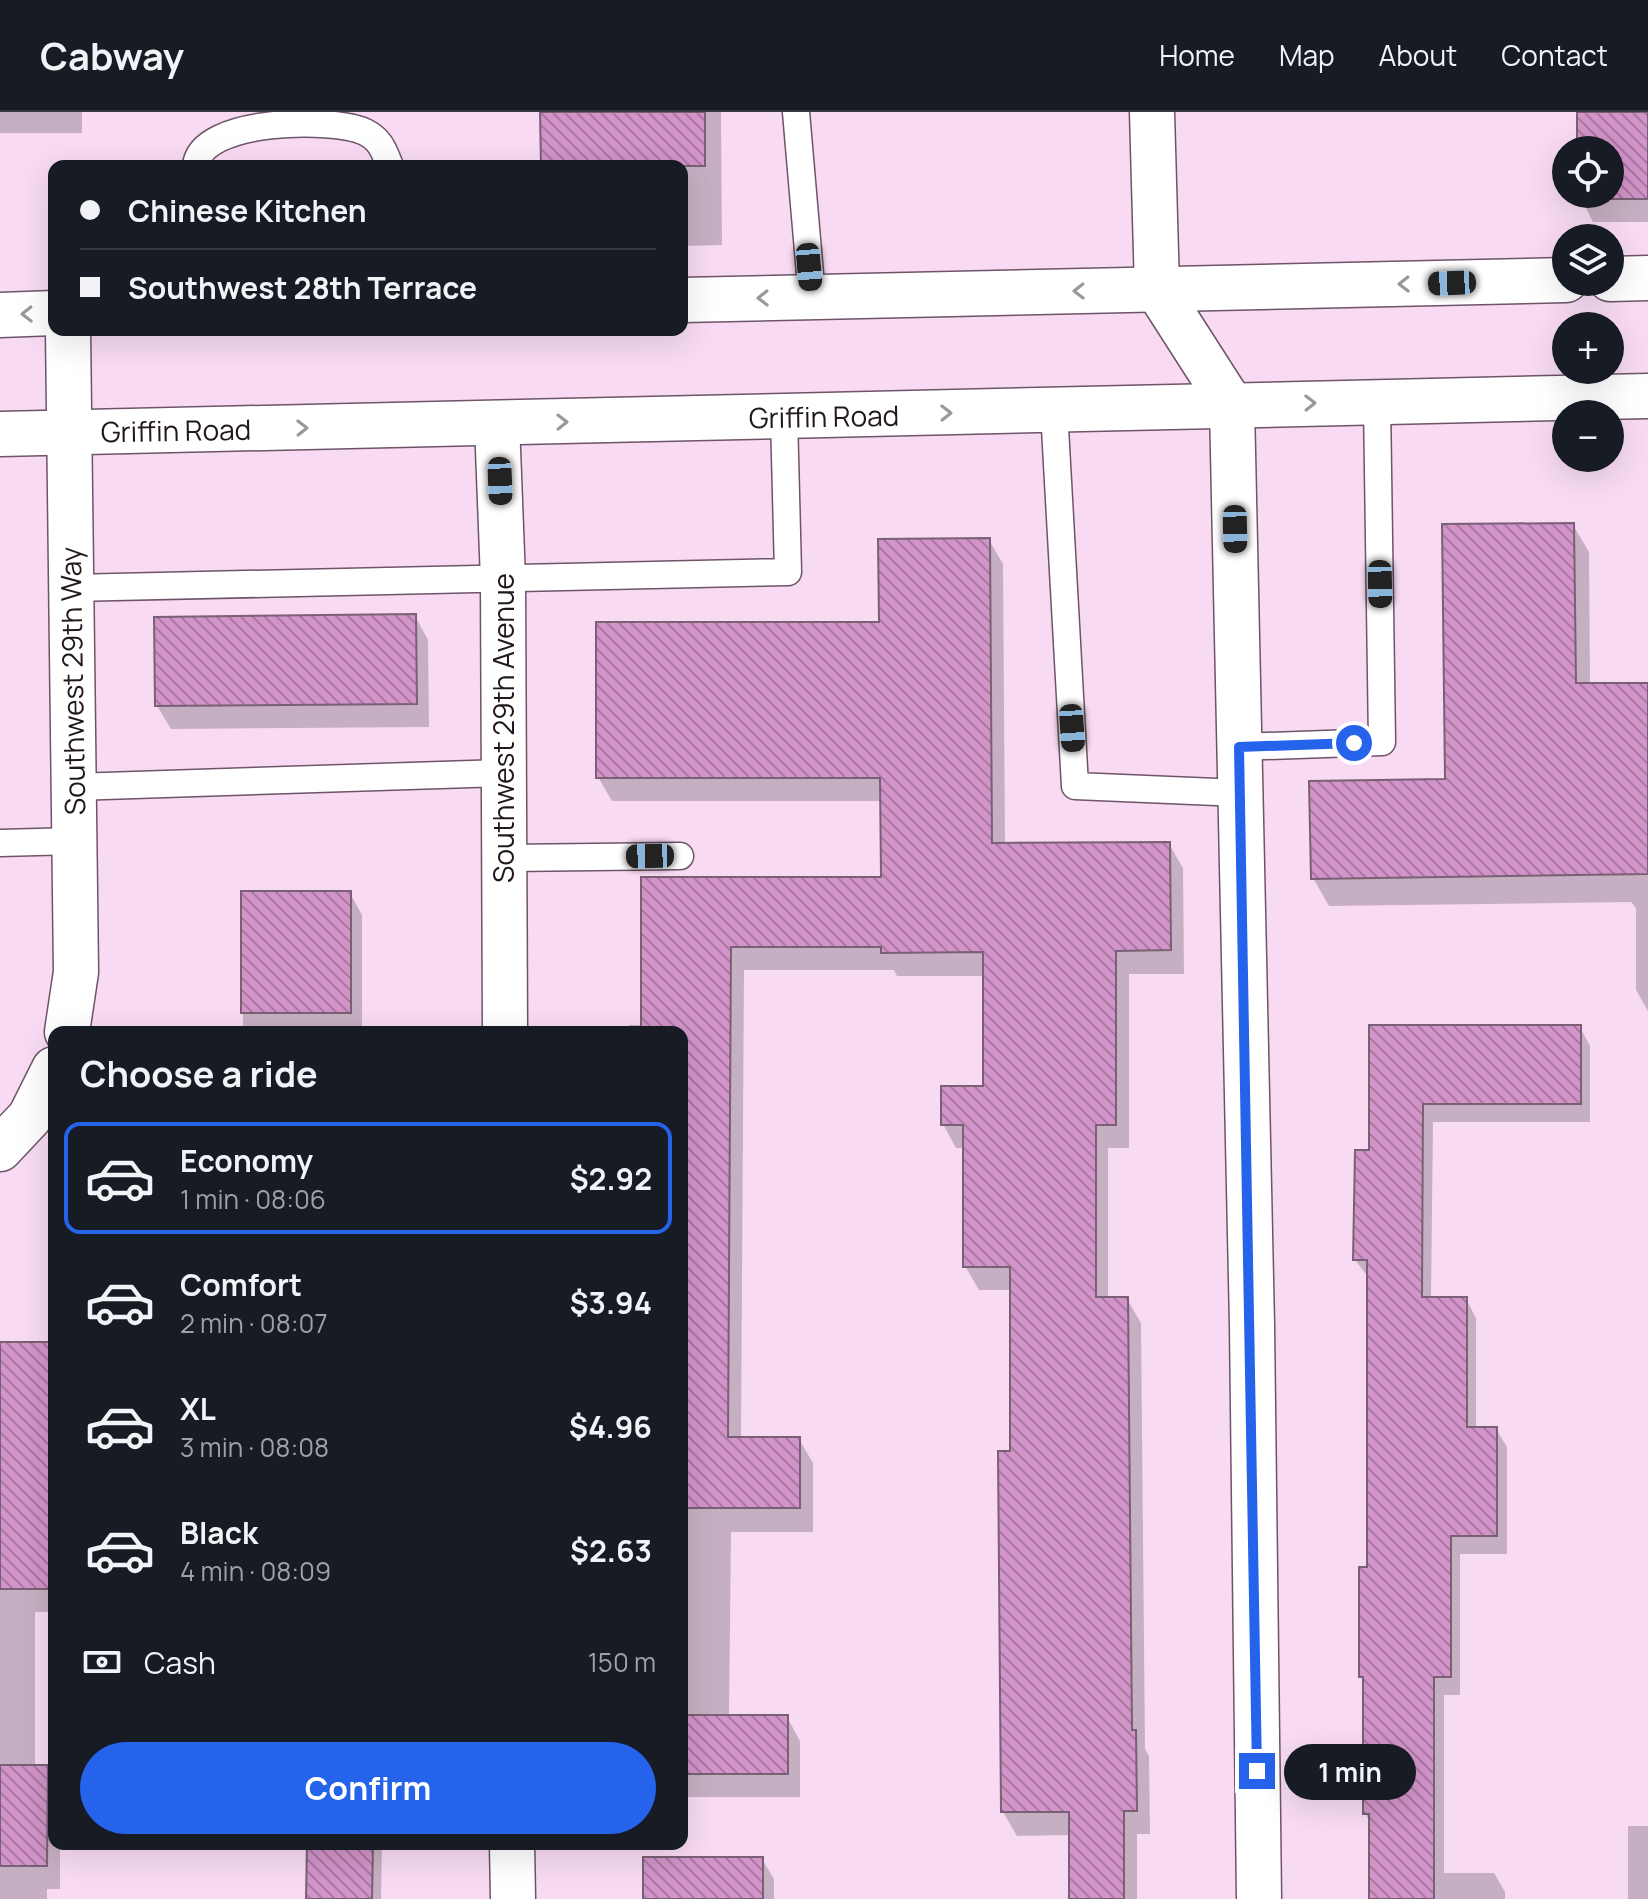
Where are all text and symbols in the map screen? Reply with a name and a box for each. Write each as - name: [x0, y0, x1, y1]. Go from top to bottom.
- text: Cabway: [40, 29, 184, 81]
- text: Home: [1159, 36, 1235, 74]
- text: Map: [1279, 36, 1335, 74]
- text: About: [1379, 36, 1457, 74]
- text: Contact: [1501, 36, 1608, 74]
- map controls: [1552, 136, 1624, 472]
- button: locate: [1552, 136, 1624, 208]
- text: Chinese Kitchen: [128, 190, 367, 231]
- button: layers: [1552, 224, 1624, 296]
- car: [795, 242, 823, 292]
- text: Southwest 28th Terrace: [128, 267, 477, 308]
- car: [1428, 270, 1476, 296]
- one-way arrow: [1397, 276, 1410, 293]
- one-way arrow: [1072, 282, 1085, 300]
- one-way arrow: [756, 289, 769, 307]
- one-way arrow: [20, 305, 33, 323]
- button: +: [1552, 312, 1624, 384]
- one-way arrow: [1304, 395, 1317, 412]
- street label: Griffin Road: [748, 396, 900, 436]
- button: −: [1552, 400, 1624, 472]
- one-way arrow: [940, 404, 953, 421]
- street label: Griffin Road: [100, 410, 252, 450]
- one-way arrow: [556, 413, 569, 430]
- one-way arrow: [296, 419, 309, 436]
- car: [487, 457, 513, 505]
- car: [1223, 505, 1247, 553]
- street label: Southwest 29th Way: [51, 546, 93, 815]
- car: [1368, 560, 1392, 608]
- street label: Southwest 29th Avenue: [484, 573, 522, 883]
- car: [1058, 703, 1086, 753]
- route start: [1336, 725, 1372, 761]
- car: [626, 844, 674, 868]
- text: Choose a ride: [80, 1049, 318, 1098]
- text: Economy: [180, 1140, 313, 1181]
- icon: car: [84, 1142, 156, 1214]
- text: $2.92: [570, 1158, 652, 1199]
- text: 1 min · 08:06: [180, 1181, 326, 1217]
- text: Comfort: [180, 1264, 302, 1305]
- icon: car: [84, 1266, 156, 1338]
- text: $3.94: [570, 1282, 652, 1323]
- text: 2 min · 08:07: [180, 1305, 328, 1341]
- text: XL: [180, 1388, 216, 1429]
- icon: car: [84, 1390, 156, 1462]
- text: $4.96: [569, 1406, 652, 1447]
- text: 3 min · 08:08: [180, 1429, 329, 1465]
- text: Black: [180, 1512, 258, 1553]
- icon: car: [84, 1514, 156, 1586]
- text: $2.63: [570, 1530, 652, 1571]
- text: 4 min · 08:09: [180, 1553, 331, 1589]
- icon: cash: [80, 1640, 124, 1684]
- text: Cash: [144, 1642, 216, 1683]
- text: 150 m: [588, 1644, 656, 1680]
- button: Confirm: [80, 1742, 656, 1834]
- callout: 1 min: [1285, 1743, 1417, 1799]
- route end: [1239, 1753, 1275, 1789]
- text: 1 min: [1318, 1754, 1382, 1790]

